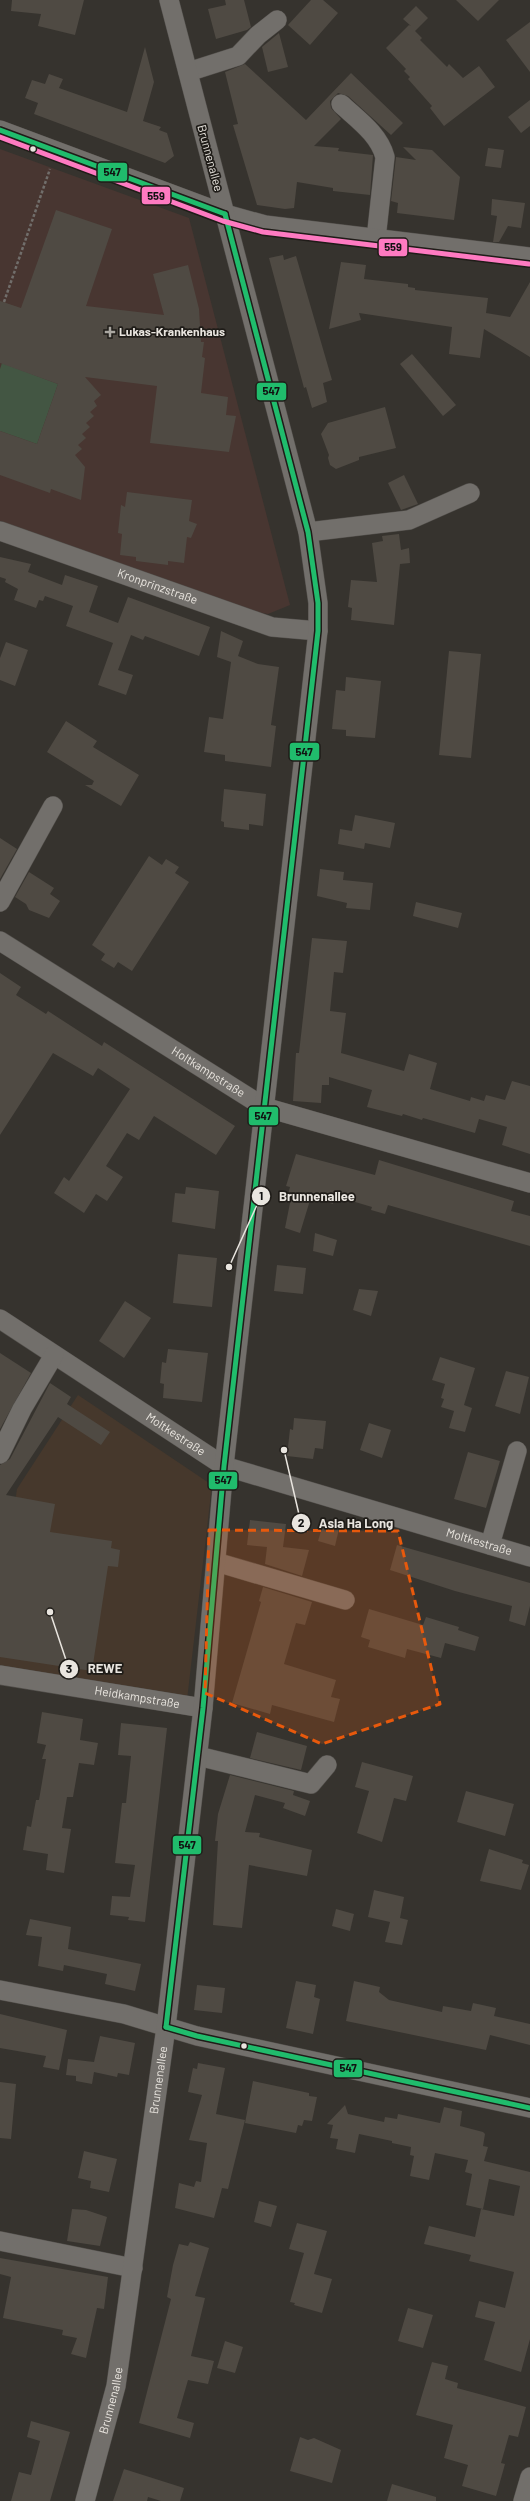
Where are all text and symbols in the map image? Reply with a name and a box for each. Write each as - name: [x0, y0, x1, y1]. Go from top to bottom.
- street label: Brunnenallee: [195, 123, 227, 193]
- unlabelled marker: [28, 144, 38, 154]
- line badge: 547: [97, 162, 128, 182]
- text: 547: [103, 165, 121, 178]
- line badge: 559: [141, 186, 171, 205]
- text: 559: [147, 189, 165, 202]
- line badge: 559: [378, 238, 408, 257]
- text: 559: [384, 240, 402, 253]
- place label: Lukas-Krankenhaus: [119, 324, 225, 338]
- marker: Lukas-Krankenhaus: [104, 326, 116, 338]
- line badge: 547: [256, 382, 287, 401]
- text: 547: [262, 384, 280, 397]
- street label: Kronprinzstraße: [116, 565, 200, 606]
- line badge: 547: [289, 742, 320, 761]
- text: 547: [295, 745, 313, 758]
- street label: Holtkampstraße: [170, 1043, 248, 1099]
- line badge: 547: [248, 1106, 279, 1126]
- text: 547: [254, 1109, 272, 1122]
- callout: Brunnenallee: [251, 1183, 363, 1208]
- text: 1: [259, 1188, 263, 1202]
- text: Brunnenallee: [279, 1188, 355, 1204]
- street label: Moltkestraße: [144, 1409, 208, 1458]
- line badge: 547: [208, 1471, 238, 1490]
- text: 547: [214, 1473, 232, 1486]
- callout: Asia Ha Long: [291, 1511, 402, 1536]
- text: 2: [298, 1515, 305, 1529]
- text: Asia Ha Long: [319, 1515, 393, 1531]
- street label: Moltkestraße: [445, 1524, 514, 1557]
- callout: REWE: [59, 1656, 130, 1681]
- text: REWE: [88, 1660, 123, 1676]
- text: 3: [66, 1661, 72, 1675]
- street label: Heidkampstraße: [94, 1682, 181, 1710]
- line badge: 547: [172, 1835, 202, 1855]
- text: 547: [178, 1838, 196, 1851]
- unlabelled marker: [239, 2041, 249, 2051]
- street label: Brunnenallee: [146, 2045, 169, 2115]
- line badge: 547: [333, 2059, 363, 2078]
- text: 547: [339, 2061, 357, 2074]
- street label: Brunnenallee: [95, 2366, 125, 2435]

